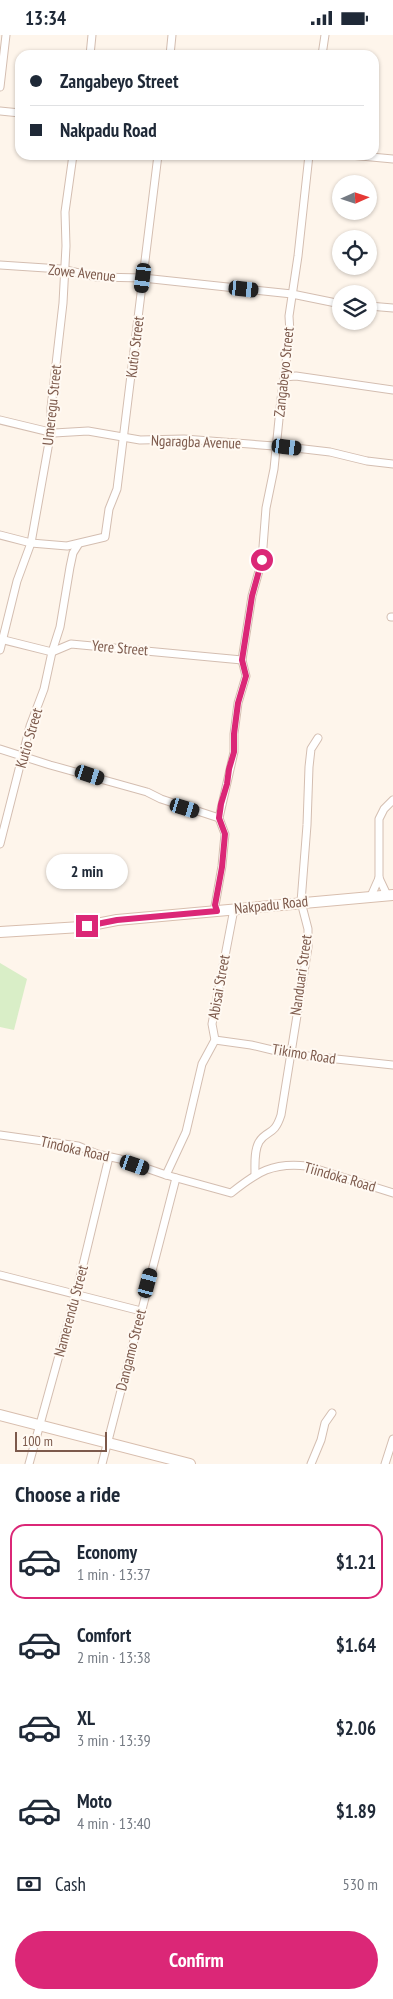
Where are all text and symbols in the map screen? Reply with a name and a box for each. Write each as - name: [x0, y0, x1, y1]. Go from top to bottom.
- text: 13:34: [25, 6, 66, 30]
- text: Zangabeyo Street: [60, 69, 178, 93]
- text: Nakpadu Road: [60, 118, 157, 142]
- north arrow: [332, 175, 378, 220]
- map controls: [332, 175, 377, 330]
- button: locate: [332, 230, 377, 275]
- street label: Zowe Avenue: [47, 260, 117, 286]
- car: [133, 262, 152, 294]
- car: [228, 280, 259, 298]
- button: layers: [332, 285, 377, 330]
- street label: Kutio Street: [121, 315, 148, 379]
- street label: Zangabeyo Street: [269, 326, 298, 418]
- street label: Umeregu Street: [38, 364, 65, 446]
- street label: Ngaragba Avenue: [151, 430, 242, 453]
- car: [271, 438, 302, 456]
- route start: [251, 549, 273, 571]
- street label: Yere Street: [91, 636, 149, 659]
- street label: Kutio Street: [11, 706, 46, 770]
- car: [73, 763, 106, 787]
- car: [168, 796, 201, 820]
- callout: 2 min: [46, 853, 128, 889]
- text: 2 min: [71, 861, 103, 881]
- street label: Nakpadu Road: [233, 891, 309, 918]
- route end: [76, 915, 98, 937]
- street label: Nanduari Street: [285, 933, 316, 1016]
- street label: Abisai Street: [203, 953, 234, 1021]
- street label: Tikimo Road: [271, 1039, 337, 1068]
- street label: Tindoka Road: [39, 1131, 111, 1166]
- car: [118, 1153, 151, 1177]
- street label: Tiindoka Road: [302, 1157, 378, 1196]
- street label: Namerendu Street: [49, 1263, 92, 1359]
- car: [136, 1267, 159, 1299]
- street label: Dangamo Street: [111, 1307, 150, 1393]
- scale bar: [15, 1429, 108, 1452]
- text: 100 m: [22, 1432, 53, 1450]
- text: Choose a ride: [15, 1480, 120, 1508]
- icon: car: [17, 1539, 62, 1584]
- text: Economy: [77, 1540, 137, 1564]
- text: $1.21: [336, 1550, 376, 1574]
- text: 1 min · 13:37: [77, 1564, 151, 1584]
- icon: car: [17, 1622, 62, 1667]
- text: Comfort: [77, 1623, 131, 1647]
- text: $1.64: [336, 1633, 376, 1657]
- text: 2 min · 13:38: [77, 1647, 151, 1667]
- icon: car: [17, 1705, 62, 1750]
- text: XL: [77, 1706, 95, 1730]
- text: $2.06: [336, 1716, 376, 1740]
- text: 3 min · 13:39: [77, 1730, 151, 1750]
- icon: car: [17, 1788, 62, 1833]
- text: Moto: [77, 1789, 112, 1813]
- text: $1.89: [336, 1799, 376, 1823]
- text: 4 min · 13:40: [77, 1813, 151, 1833]
- icon: cash: [15, 1870, 43, 1898]
- text: Cash: [55, 1872, 86, 1896]
- text: 530 m: [343, 1874, 378, 1894]
- button: Confirm: [15, 1931, 378, 1989]

